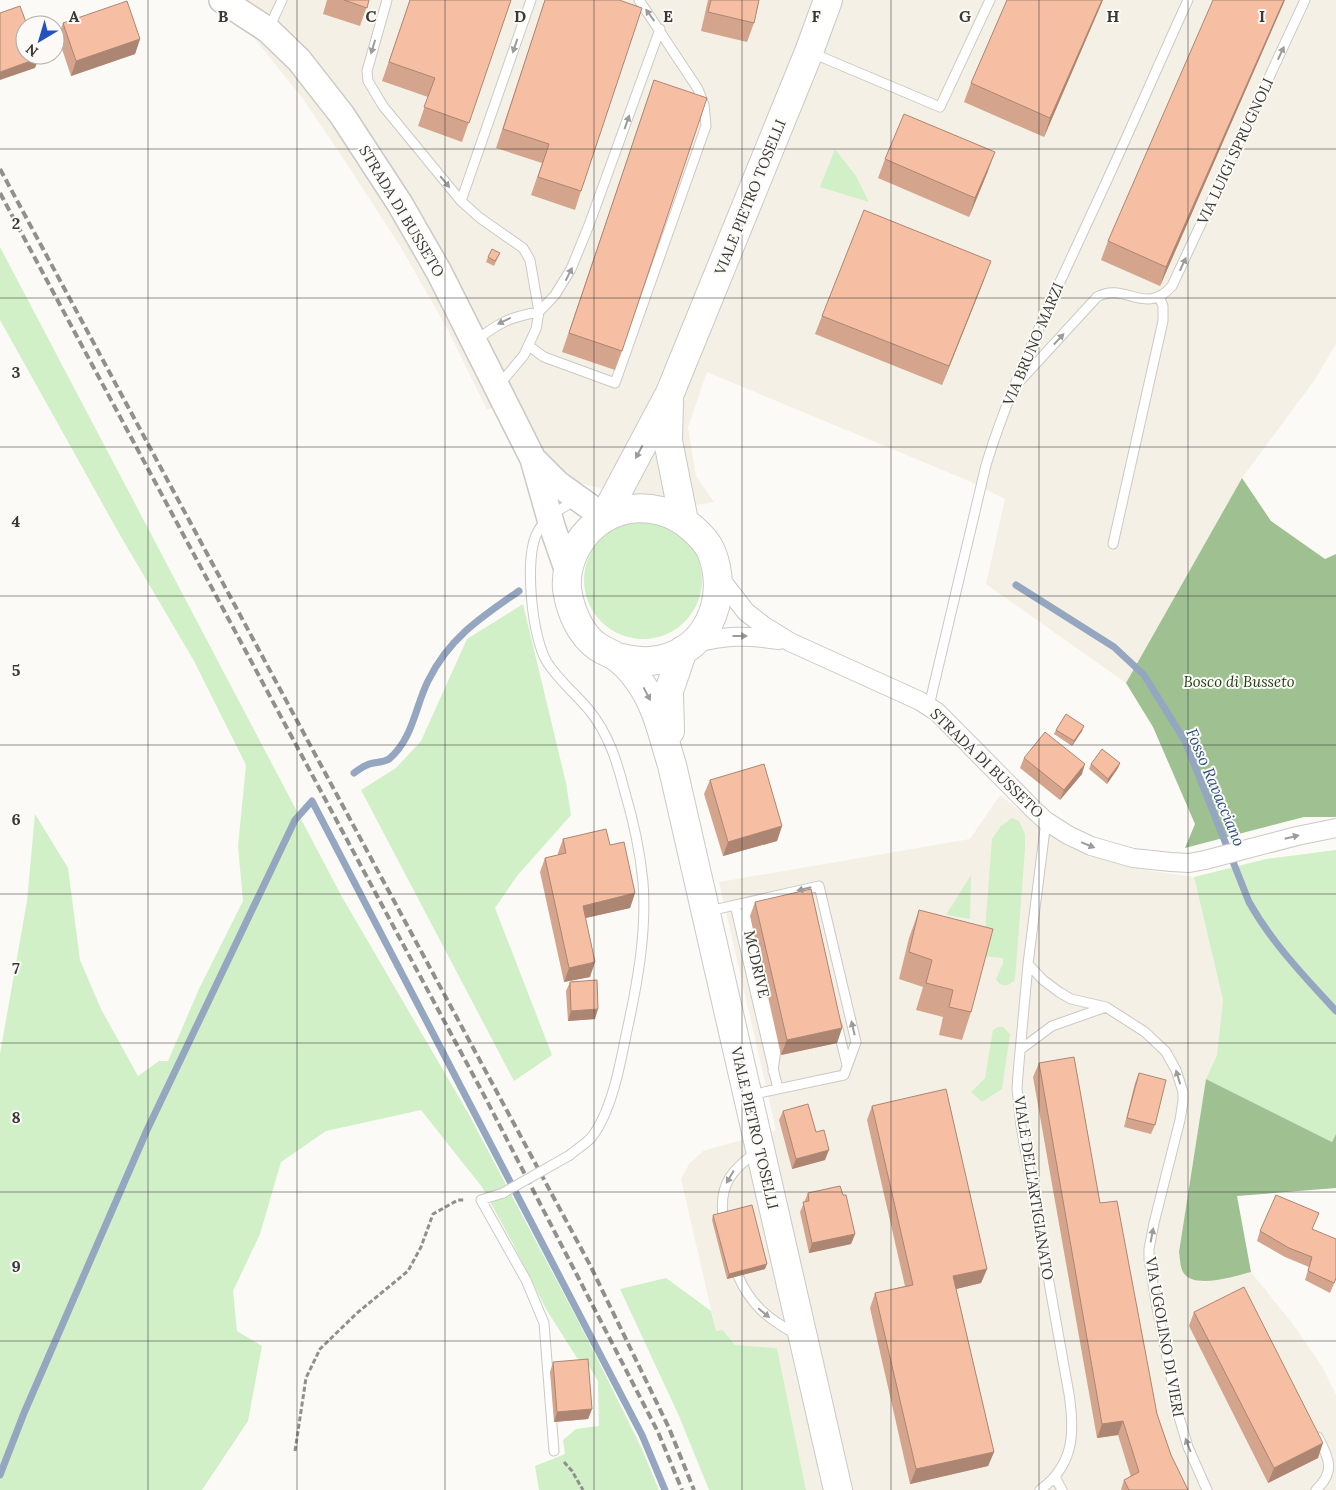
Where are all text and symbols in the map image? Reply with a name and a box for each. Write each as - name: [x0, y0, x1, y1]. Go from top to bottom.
- text: A: [69, 6, 80, 26]
- text: B: [218, 6, 229, 26]
- text: C: [365, 6, 377, 26]
- text: D: [514, 6, 526, 26]
- text: E: [663, 6, 673, 26]
- text: F: [811, 6, 821, 26]
- text: G: [959, 6, 971, 26]
- text: H: [1107, 6, 1120, 26]
- text: I: [1259, 6, 1265, 26]
- one-way arrow: [644, 9, 655, 22]
- north arrow: [15, 15, 65, 65]
- one-way arrow: [368, 39, 376, 54]
- one-way arrow: [510, 39, 518, 54]
- text: N: [22, 40, 42, 61]
- one-way arrow: [1277, 46, 1285, 60]
- street label: VIA LUIGI SPRUGNOLI: [1192, 75, 1277, 228]
- one-way arrow: [623, 114, 631, 129]
- street label: VIALE PIETRO TOSELLI: [710, 116, 790, 279]
- street label: STRADA DI BUSSETO: [355, 142, 449, 280]
- one-way arrow: [440, 175, 451, 188]
- text: 2: [12, 213, 20, 233]
- one-way arrow: [1180, 257, 1188, 271]
- one-way arrow: [564, 266, 573, 281]
- street label: VIA BRUNO MARZI: [998, 280, 1068, 409]
- one-way arrow: [497, 317, 512, 325]
- one-way arrow: [1053, 333, 1065, 345]
- text: 3: [12, 362, 21, 382]
- one-way arrow: [635, 445, 643, 459]
- text: 4: [12, 511, 21, 531]
- one-way arrow: [733, 632, 749, 640]
- text: 5: [12, 660, 21, 680]
- park label: Bosco di Busseto: [1184, 672, 1295, 691]
- one-way arrow: [643, 686, 651, 701]
- street label: STRADA DI BUSSETO: [926, 704, 1048, 822]
- water label: Fosso Ravacciano: [1182, 725, 1250, 849]
- text: 6: [11, 809, 21, 829]
- one-way arrow: [1284, 833, 1299, 841]
- one-way arrow: [1081, 841, 1095, 849]
- one-way arrow: [796, 885, 812, 893]
- street label: MCDRIVE: [740, 928, 774, 1000]
- text: 7: [12, 958, 20, 978]
- one-way arrow: [849, 1021, 857, 1036]
- street label: VIALE PIETRO TOSELLI: [727, 1044, 783, 1211]
- one-way arrow: [1174, 1069, 1182, 1084]
- street label: VIALE DELL'ARTIGIANATO: [1010, 1094, 1058, 1281]
- text: 8: [11, 1107, 21, 1127]
- one-way arrow: [726, 1171, 735, 1184]
- one-way arrow: [1148, 1226, 1156, 1242]
- street label: VIA UGOLINO DI VIERI: [1141, 1255, 1188, 1418]
- text: 9: [11, 1256, 21, 1276]
- one-way arrow: [757, 1307, 770, 1318]
- one-way arrow: [1184, 1437, 1192, 1452]

